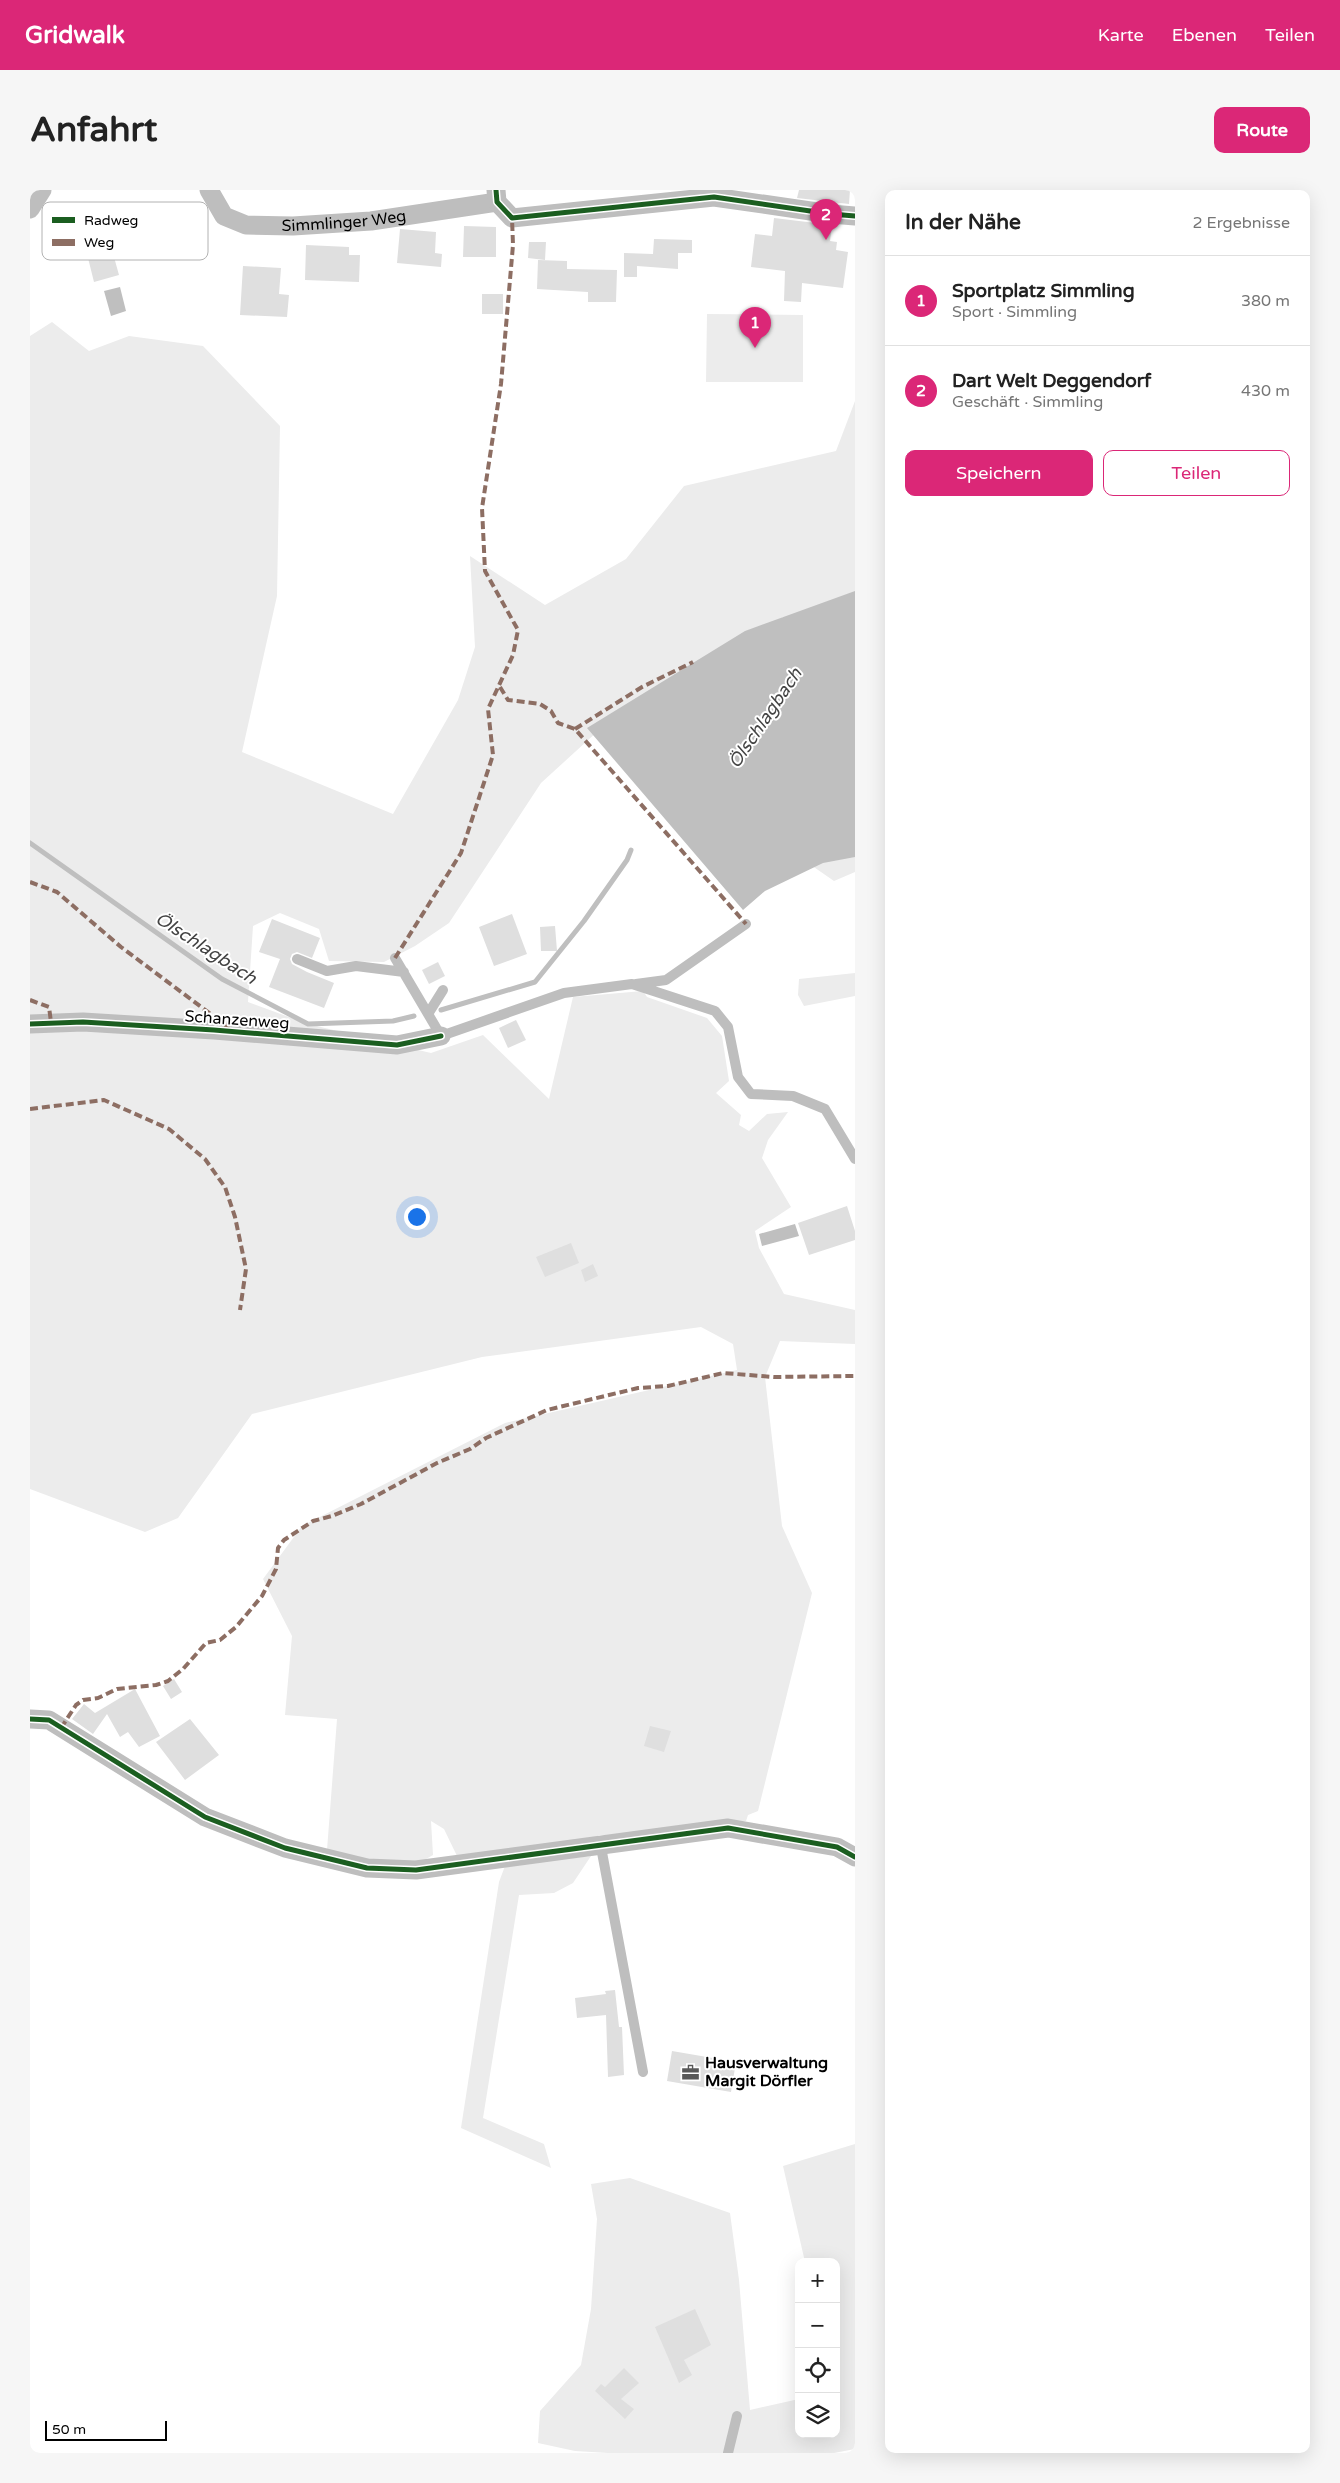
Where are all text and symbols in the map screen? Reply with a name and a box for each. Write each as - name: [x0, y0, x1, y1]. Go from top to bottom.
- text: Gridwalk: [25, 21, 125, 50]
- text: Karte: [1098, 24, 1144, 46]
- text: Ebenen: [1172, 24, 1237, 46]
- text: Teilen: [1265, 24, 1315, 46]
- button: Route: [1214, 107, 1310, 153]
- text: Anfahrt: [30, 109, 157, 151]
- pin: 2: [810, 199, 842, 240]
- legend: [42, 202, 208, 260]
- street label: Simmlinger Weg: [282, 206, 408, 236]
- text: In der Nähe: [905, 210, 1021, 235]
- text: Radweg: [84, 212, 138, 229]
- text: 2 Ergebnisse: [1192, 213, 1290, 233]
- text: Weg: [84, 234, 114, 251]
- text: Sportplatz Simmling: [952, 280, 1135, 302]
- text: 1: [916, 291, 926, 311]
- text: 380 m: [1241, 291, 1290, 311]
- text: Sport · Simmling: [952, 302, 1077, 322]
- pin: 1: [739, 307, 771, 348]
- text: Dart Welt Deggendorf: [952, 370, 1151, 392]
- text: 2: [916, 381, 926, 401]
- text: 430 m: [1241, 381, 1290, 401]
- text: Geschäft · Simmling: [952, 392, 1103, 412]
- button: Speichern: [905, 450, 1093, 496]
- button: Teilen: [1103, 450, 1290, 496]
- water label: Ölschlagbach: [723, 663, 807, 772]
- water label: Ölschlagbach: [151, 907, 262, 989]
- street label: Schanzenweg: [184, 1006, 290, 1034]
- your location: [404, 1204, 430, 1230]
- place label: Hausverwaltung Margit Dörfler: [705, 2053, 828, 2091]
- office icon: Hausverwaltung Margit Dörfler: [681, 2062, 701, 2082]
- map controls: [795, 2258, 840, 2438]
- button: +: [795, 2258, 840, 2303]
- button: −: [795, 2303, 840, 2348]
- button: locate: [795, 2348, 840, 2393]
- button: layers: [795, 2393, 840, 2438]
- scale bar: [45, 2418, 168, 2441]
- text: 50 m: [52, 2421, 86, 2438]

